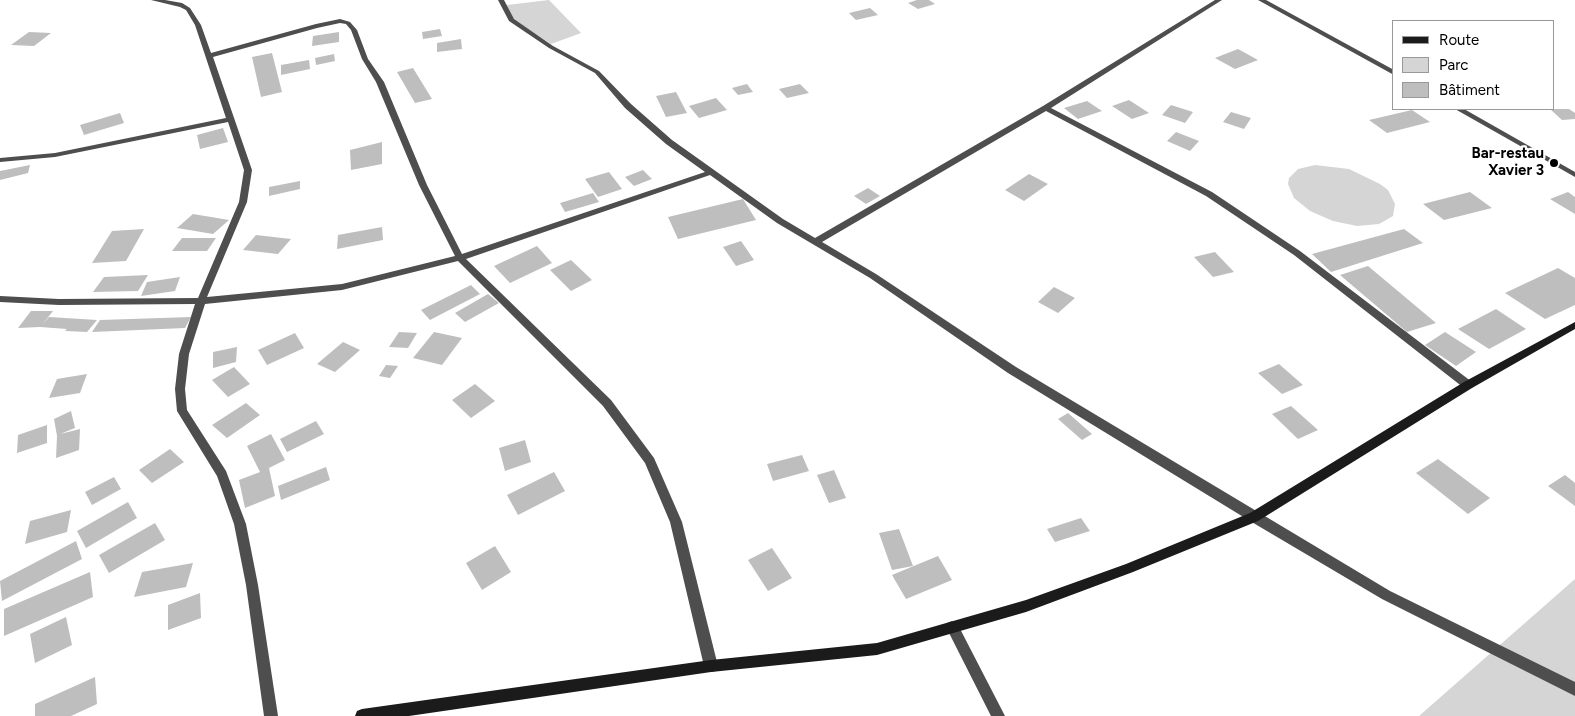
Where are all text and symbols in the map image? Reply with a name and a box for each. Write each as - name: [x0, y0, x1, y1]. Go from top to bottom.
- legend: [1392, 20, 1555, 110]
- text: Route: [1439, 31, 1479, 49]
- text: Parc: [1439, 56, 1468, 74]
- text: Bâtiment: [1439, 81, 1500, 99]
- place label: Bar-restau Xavier 3: [1472, 145, 1544, 180]
- marker: Bar-restau Xavier 3: [1548, 157, 1560, 169]

